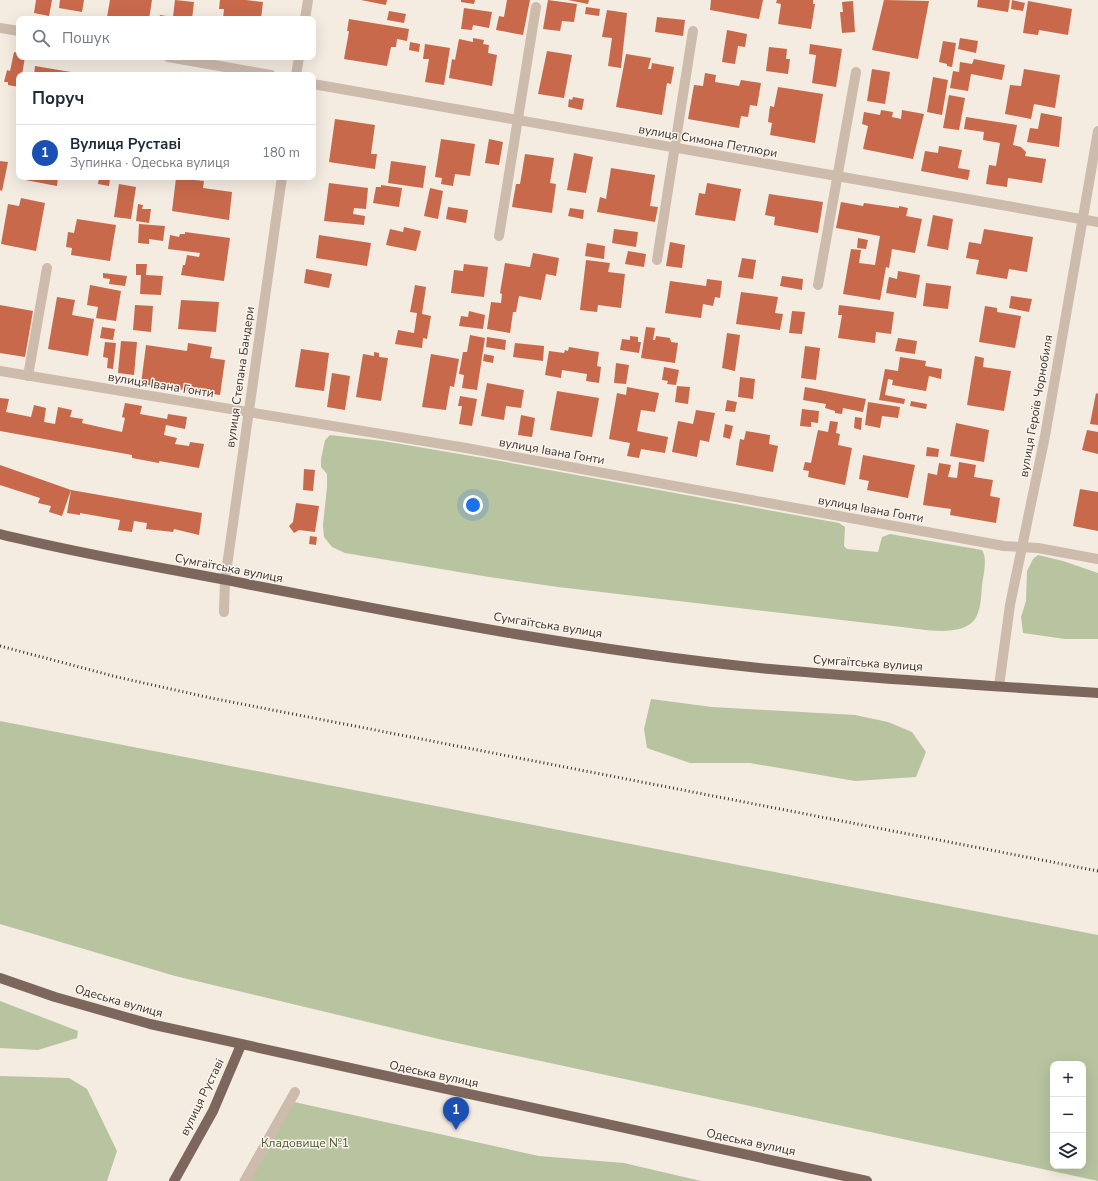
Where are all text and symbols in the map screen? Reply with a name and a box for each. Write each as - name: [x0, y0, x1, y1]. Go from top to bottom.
- search box: [16, 16, 316, 60]
- icon: search: [30, 27, 52, 49]
- text: Пошук: [62, 28, 110, 48]
- text: Поруч: [32, 87, 84, 110]
- street label: вулиця Симона Петлюри: [637, 121, 779, 161]
- text: Вулиця Руставі: [70, 134, 181, 154]
- text: 1: [41, 144, 49, 162]
- text: 180 m: [262, 144, 300, 162]
- text: Зупинка · Одеська вулиця: [70, 154, 230, 172]
- street label: вулиця Степана Бандери: [222, 305, 258, 449]
- street label: вулиця Героїв Чорнобиля: [1016, 334, 1056, 478]
- street label: вулиця Івана Гонти: [107, 369, 215, 401]
- street label: вулиця Івана Гонти: [498, 434, 606, 468]
- street label: вулиця Івана Гонти: [817, 492, 925, 526]
- your location: [463, 495, 483, 515]
- street label: Сумгаїтська вулиця: [173, 550, 285, 586]
- street label: Сумгаїтська вулиця: [492, 608, 604, 642]
- street label: Сумгаїтська вулиця: [813, 651, 923, 675]
- street label: Одеська вулиця: [73, 981, 165, 1021]
- street label: вулиця Руставі: [176, 1056, 228, 1138]
- street label: Одеська вулиця: [388, 1057, 480, 1091]
- map controls: [1050, 1061, 1086, 1169]
- button: +: [1050, 1061, 1086, 1097]
- pin: 1: [443, 1097, 469, 1130]
- button: −: [1050, 1097, 1086, 1133]
- street label: Одеська вулиця: [705, 1125, 797, 1159]
- button: layers: [1050, 1133, 1086, 1169]
- park label: Кладовище №1: [261, 1135, 349, 1151]

